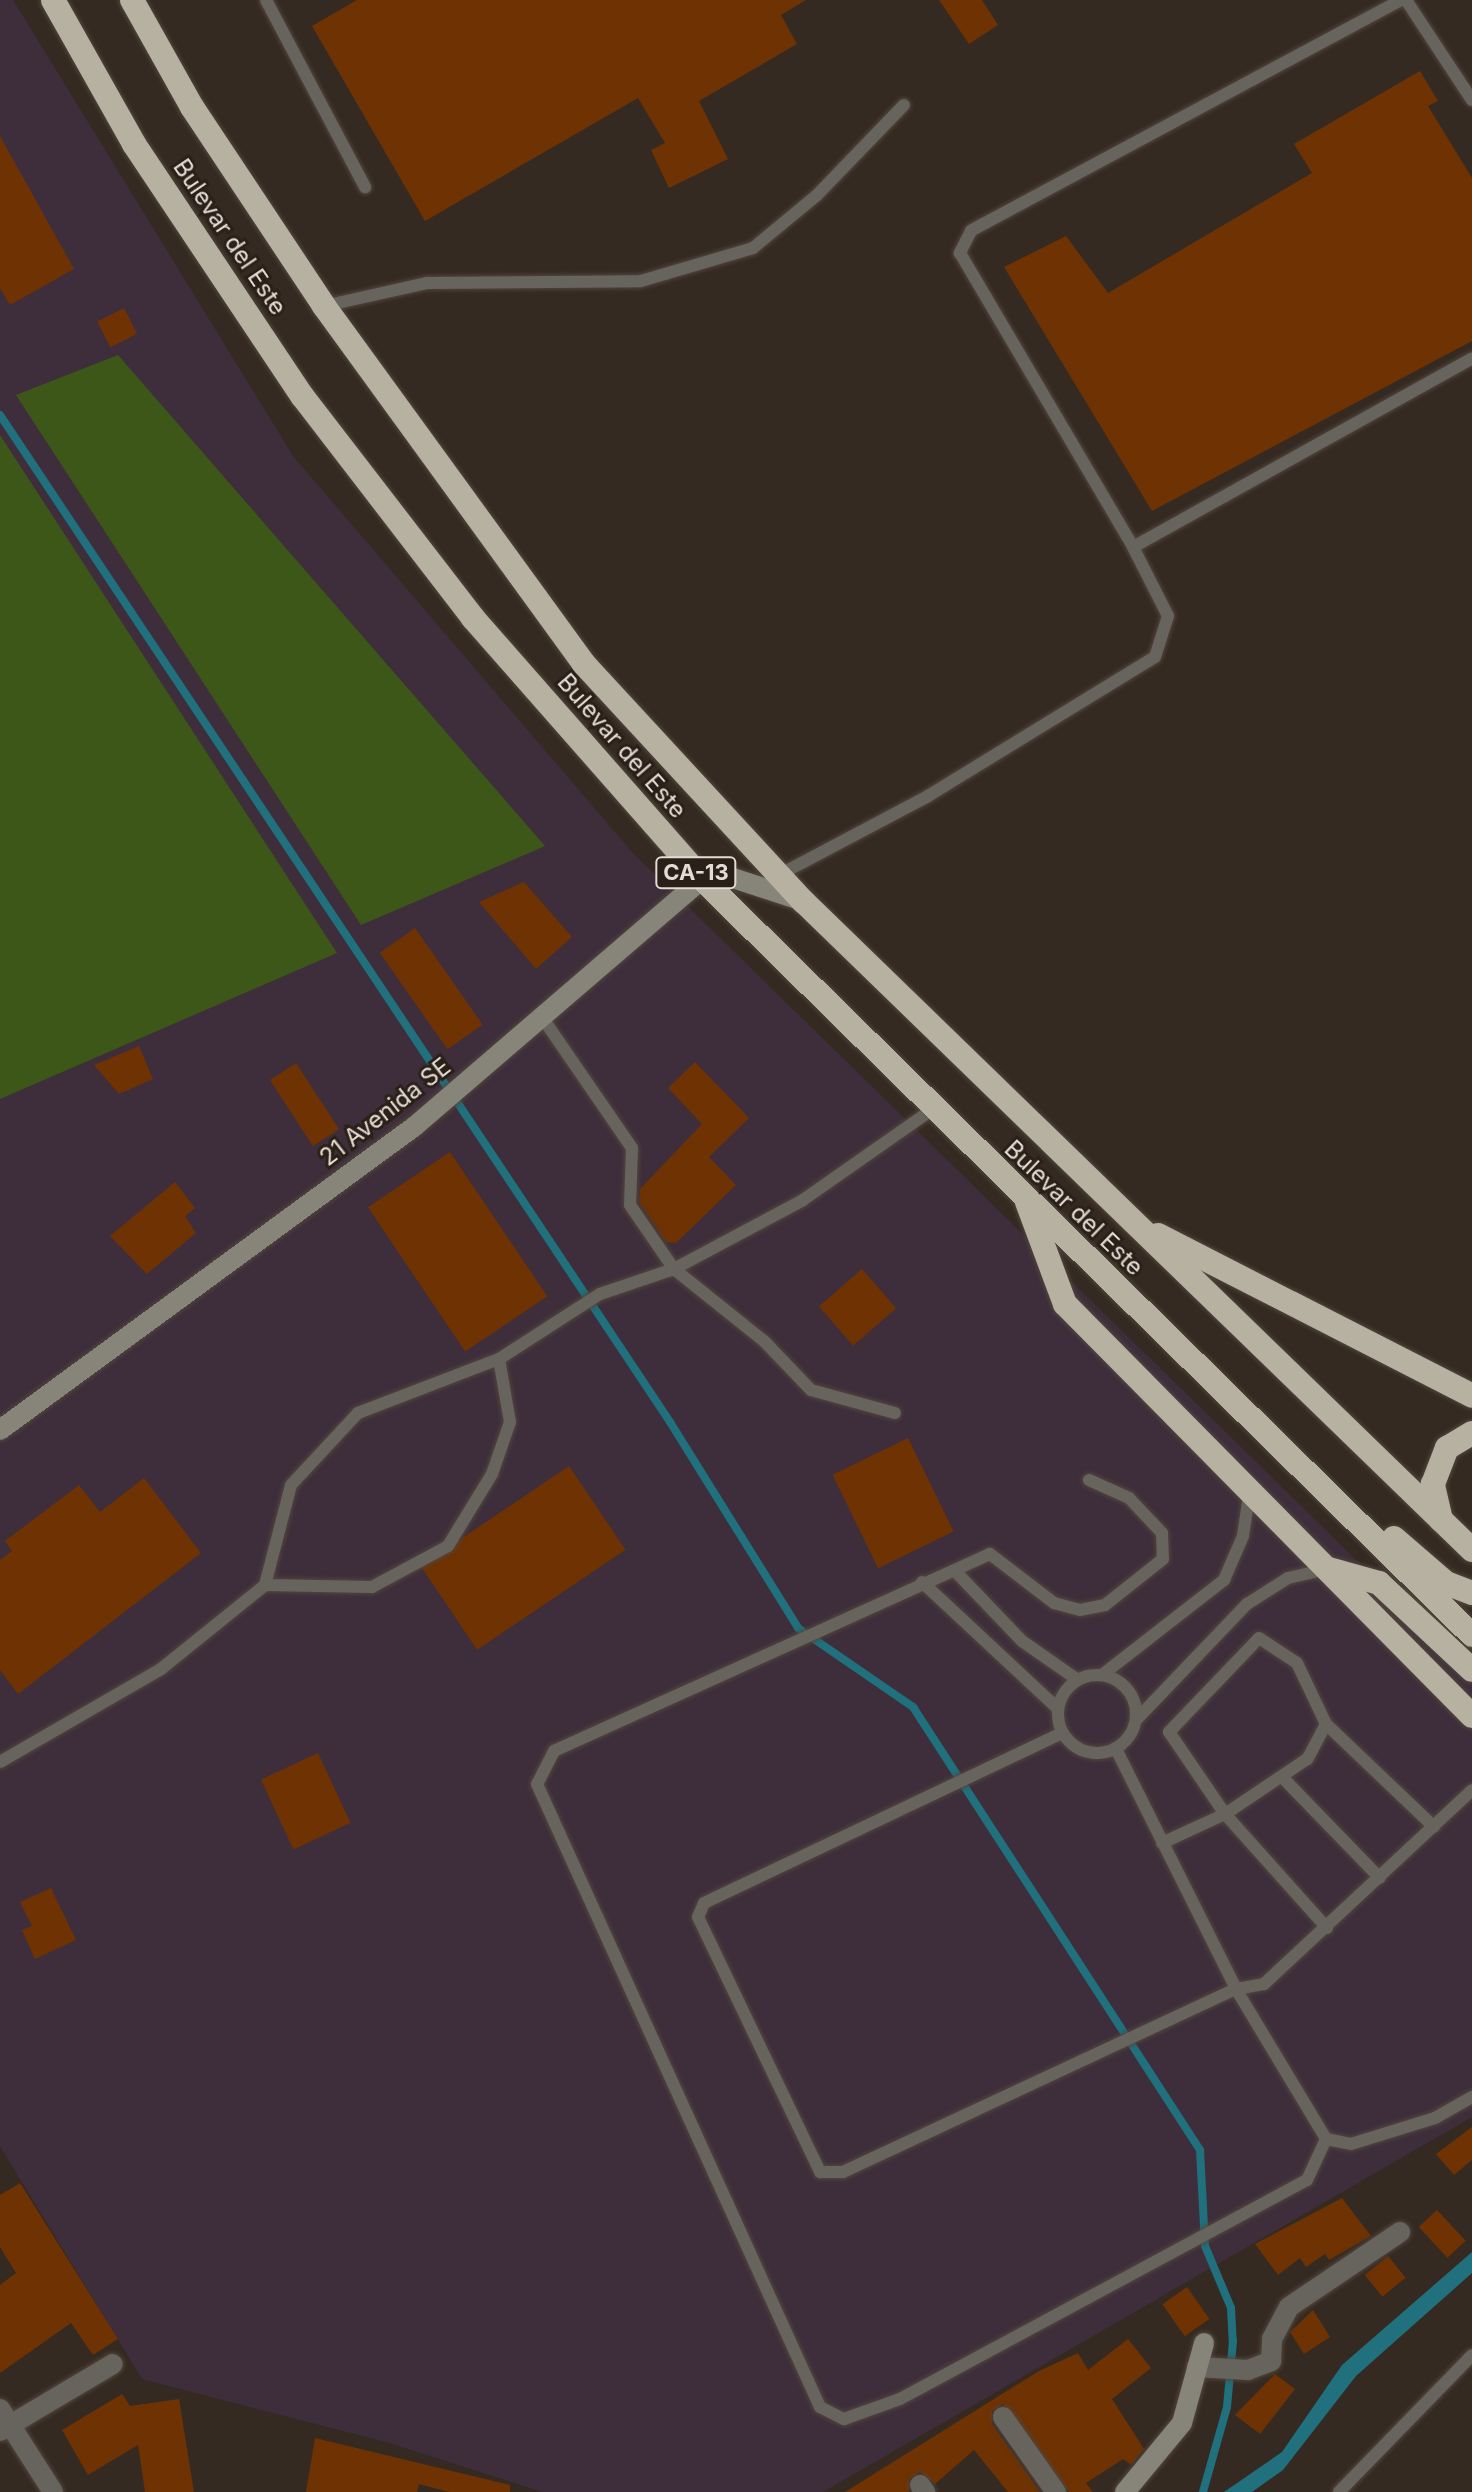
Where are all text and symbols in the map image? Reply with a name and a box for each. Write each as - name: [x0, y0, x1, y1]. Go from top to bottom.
- street label: Bulevar del Este: [167, 154, 293, 320]
- street label: Bulevar del Este: [551, 668, 693, 824]
- road number: CA-13: [654, 855, 738, 891]
- street label: 21 Avenida SE: [314, 1052, 456, 1172]
- street label: Bulevar del Este: [999, 1134, 1149, 1282]

